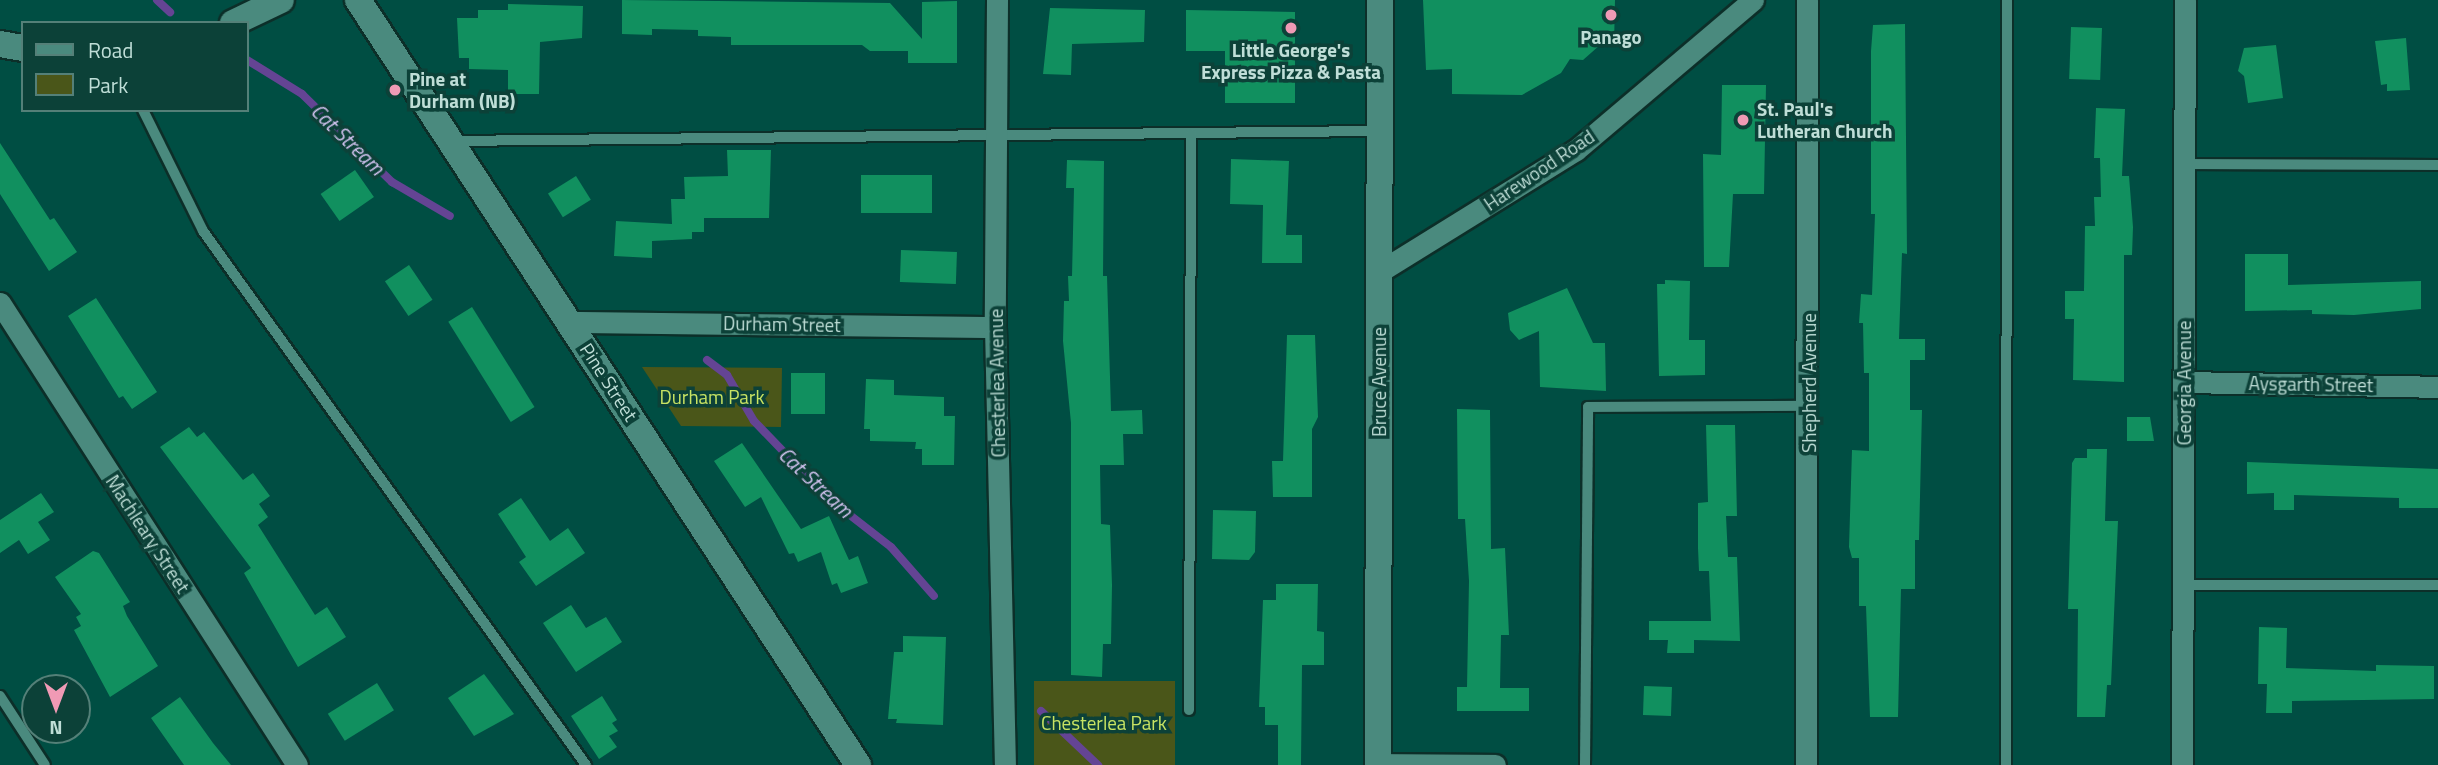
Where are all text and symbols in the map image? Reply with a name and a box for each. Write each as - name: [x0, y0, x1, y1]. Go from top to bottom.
- marker: Panago: [1603, 7, 1619, 23]
- marker: Little George's Express Pizza & Pasta: [1283, 20, 1299, 36]
- legend: [21, 21, 248, 112]
- place label: Panago: [1580, 26, 1642, 48]
- text: Road: [88, 34, 133, 66]
- place label: Little George's Express Pizza & Pasta: [1201, 39, 1381, 83]
- place label: Pine at Durham (NB): [409, 68, 515, 112]
- text: Park: [88, 69, 128, 101]
- marker: Pine at Durham (NB): [387, 82, 403, 98]
- water label: Cat Stream: [306, 98, 390, 180]
- place label: St. Paul's Lutheran Church: [1757, 98, 1892, 142]
- marker: St. Paul's Lutheran Church: [1735, 112, 1751, 128]
- street label: Harewood Road: [1480, 125, 1598, 215]
- street label: Chesterlea Avenue: [984, 308, 1010, 458]
- street label: Durham Street: [723, 312, 841, 336]
- street label: Shepherd Avenue: [1798, 313, 1820, 453]
- street label: Georgia Avenue: [2173, 321, 2195, 445]
- street label: Bruce Avenue: [1368, 327, 1390, 437]
- street label: Pine Street: [575, 339, 643, 425]
- street label: Aysgarth Street: [2248, 372, 2374, 396]
- park label: Durham Park: [659, 386, 765, 408]
- water label: Cat Stream: [774, 441, 858, 523]
- street label: Machleary Street: [101, 471, 195, 597]
- north arrow: [21, 674, 91, 744]
- park label: Chesterlea Park: [1041, 712, 1167, 734]
- text: N: [49, 714, 63, 743]

